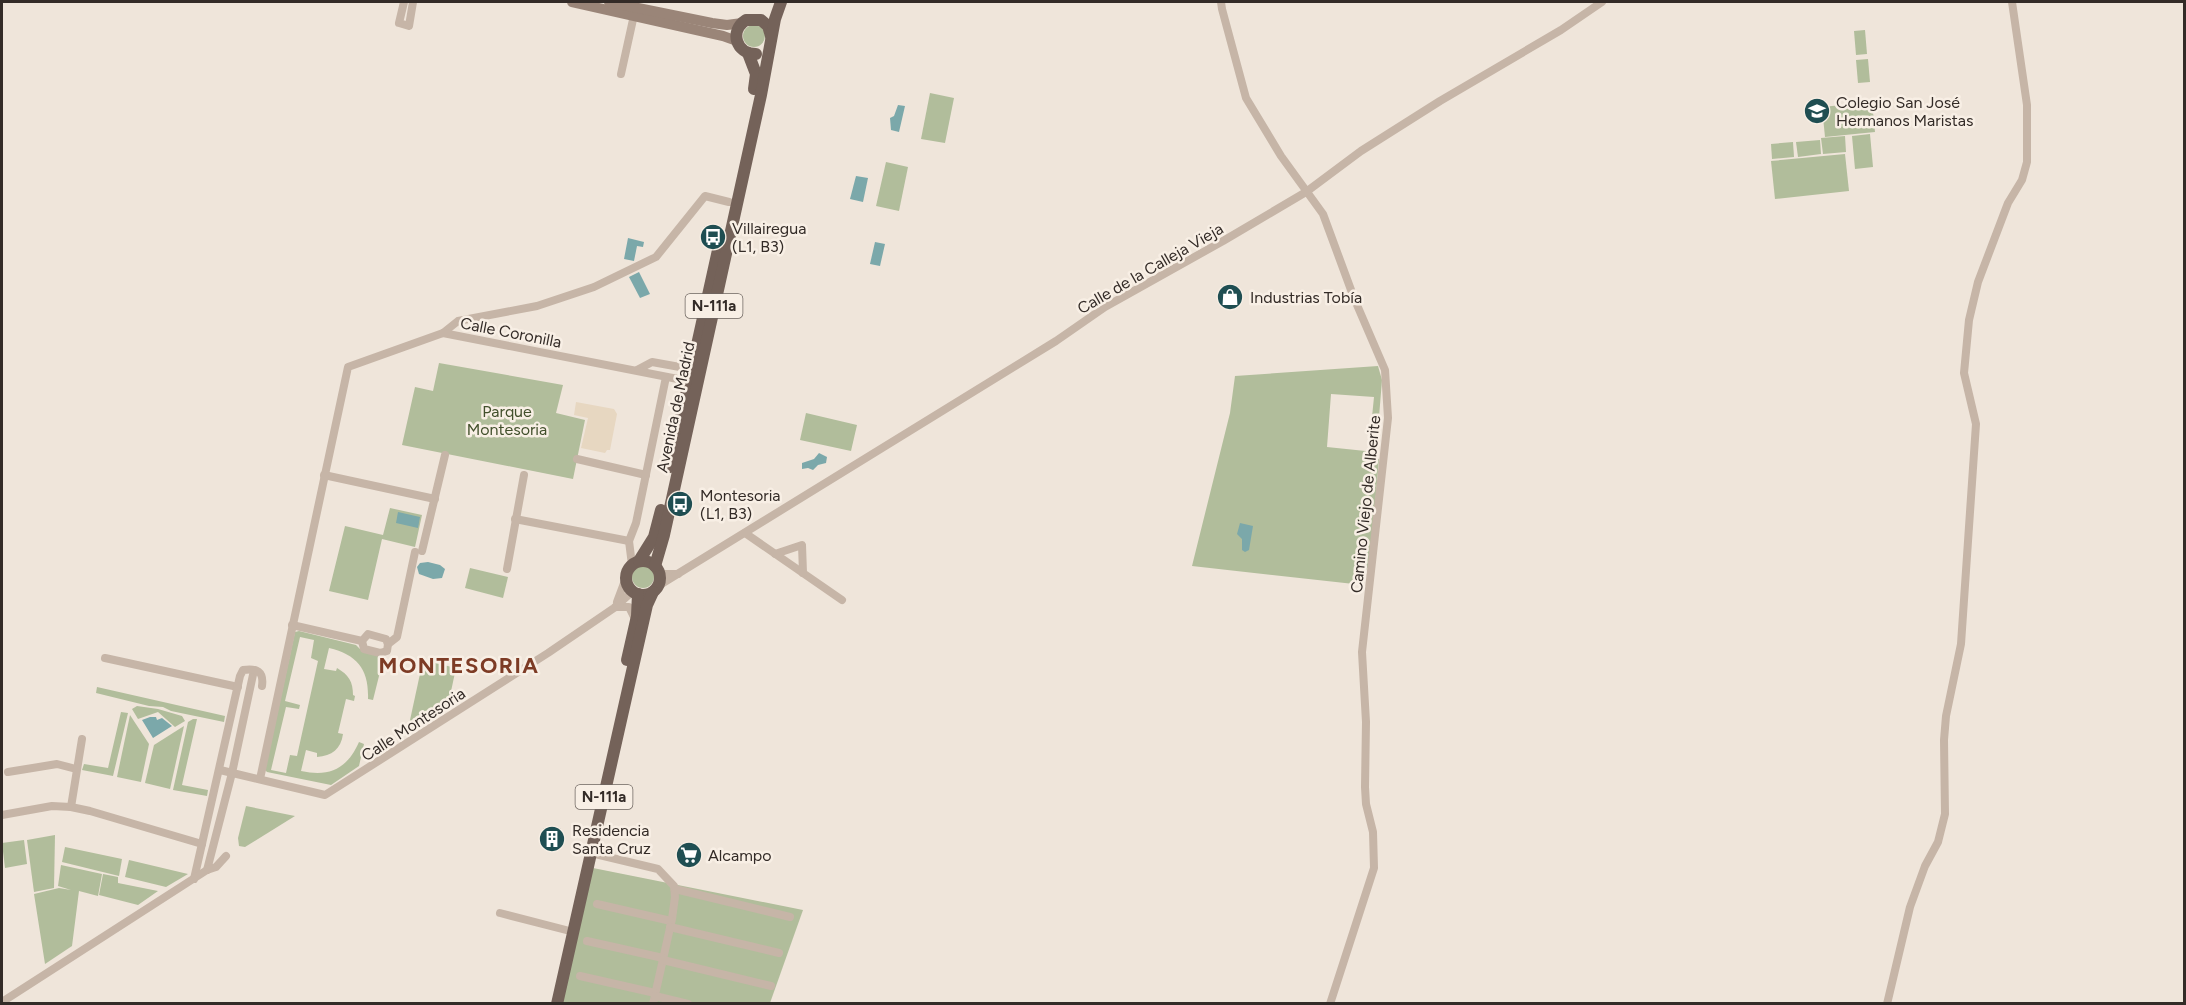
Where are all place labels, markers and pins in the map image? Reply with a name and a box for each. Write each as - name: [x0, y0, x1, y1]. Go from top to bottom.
- place label: Colegio San José Hermanos Maristas: [1836, 93, 1973, 130]
- school or university icon: Colegio San José Hermanos Maristas: [1802, 96, 1832, 126]
- place label: Villairegua (L1, B3): [732, 219, 806, 256]
- bus stop icon: Villairegua (L1, B3): [698, 222, 728, 252]
- shop icon: Industrias Tobía: [1215, 282, 1245, 312]
- place label: Industrias Tobía: [1250, 288, 1362, 307]
- place label: Montesoria (L1, B3): [700, 486, 781, 523]
- bus stop icon: Montesoria (L1, B3): [665, 489, 695, 519]
- place label: Residencia Santa Cruz: [572, 821, 651, 858]
- building icon: Residencia Santa Cruz: [537, 824, 567, 854]
- supermarket icon: Alcampo: [674, 840, 704, 870]
- place label: Alcampo: [708, 846, 772, 865]

